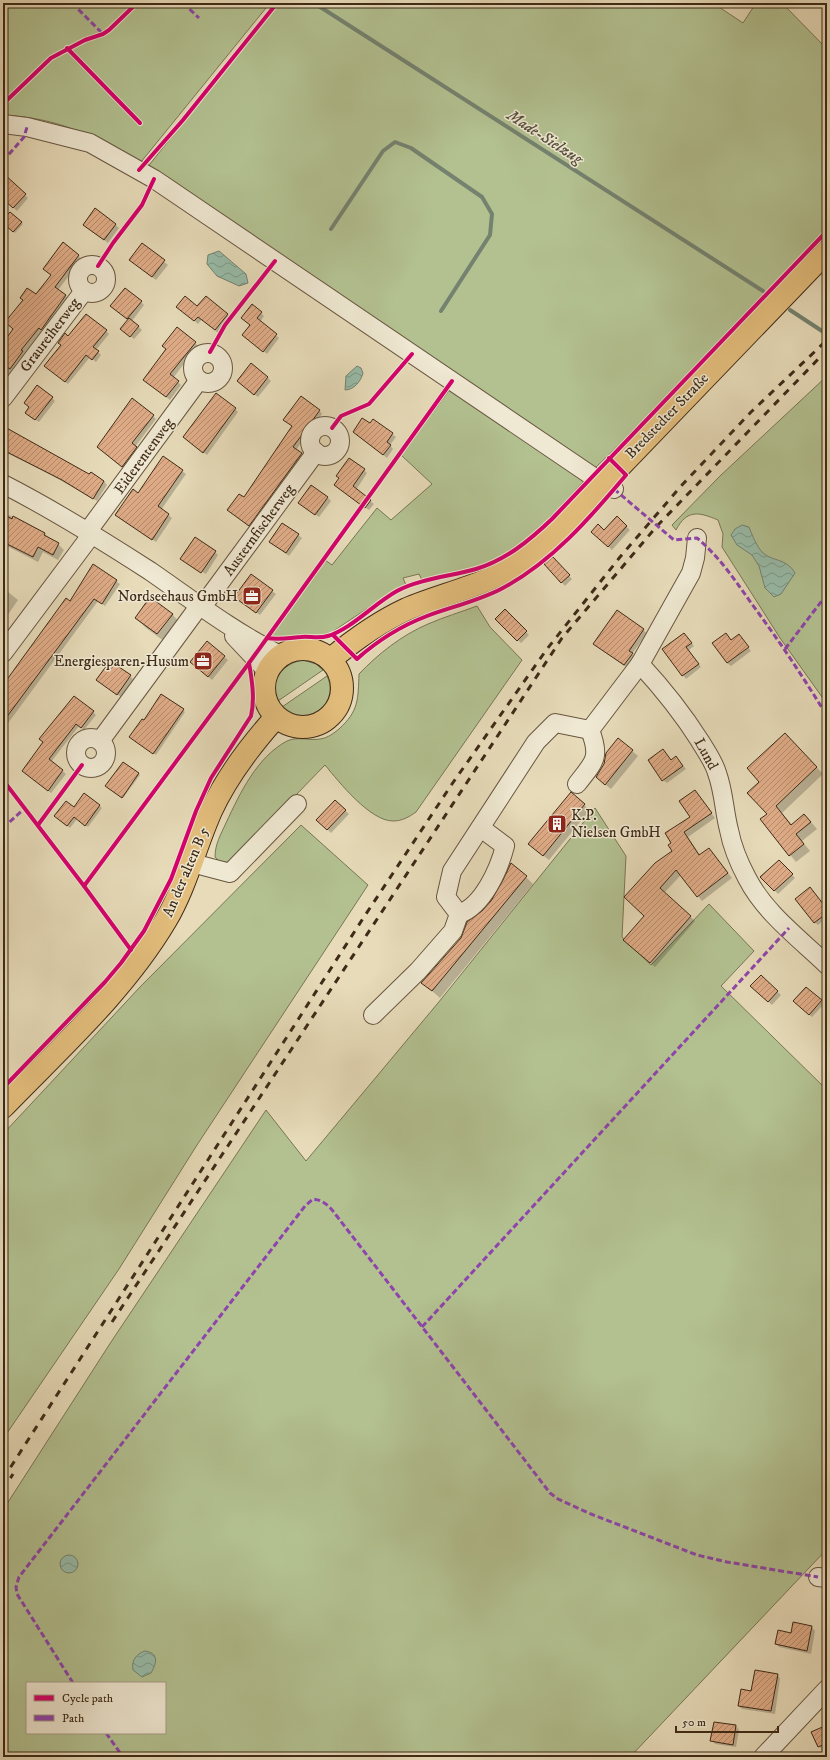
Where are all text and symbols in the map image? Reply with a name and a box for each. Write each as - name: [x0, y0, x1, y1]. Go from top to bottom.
- water label: Made-Sielzug: [503, 105, 588, 170]
- street label: Graureiherweg: [16, 294, 85, 376]
- street label: Bredstedter Straße: [621, 369, 713, 463]
- street label: Eiderentenweg: [110, 414, 178, 498]
- street label: Austernfischerweg: [219, 480, 299, 580]
- office icon: Nordseehaus GmbH: [241, 585, 263, 607]
- place label: Nordseehaus GmbH: [117, 587, 238, 606]
- office icon: Energiesparen-Husum: [192, 650, 214, 672]
- place label: Energiesparen-Husum: [54, 652, 189, 671]
- street label: Lund: [690, 735, 723, 774]
- place label: K.P. Nielsen GmbH: [571, 806, 661, 842]
- building icon: K.P. Nielsen GmbH: [546, 813, 568, 835]
- street label: An der alten B 5: [158, 824, 214, 920]
- legend: [26, 1682, 166, 1734]
- text: Cycle path: [62, 1691, 114, 1706]
- scale bar: [676, 1708, 778, 1734]
- text: Path: [62, 1711, 85, 1726]
- text: 50 m: [682, 1715, 706, 1730]

